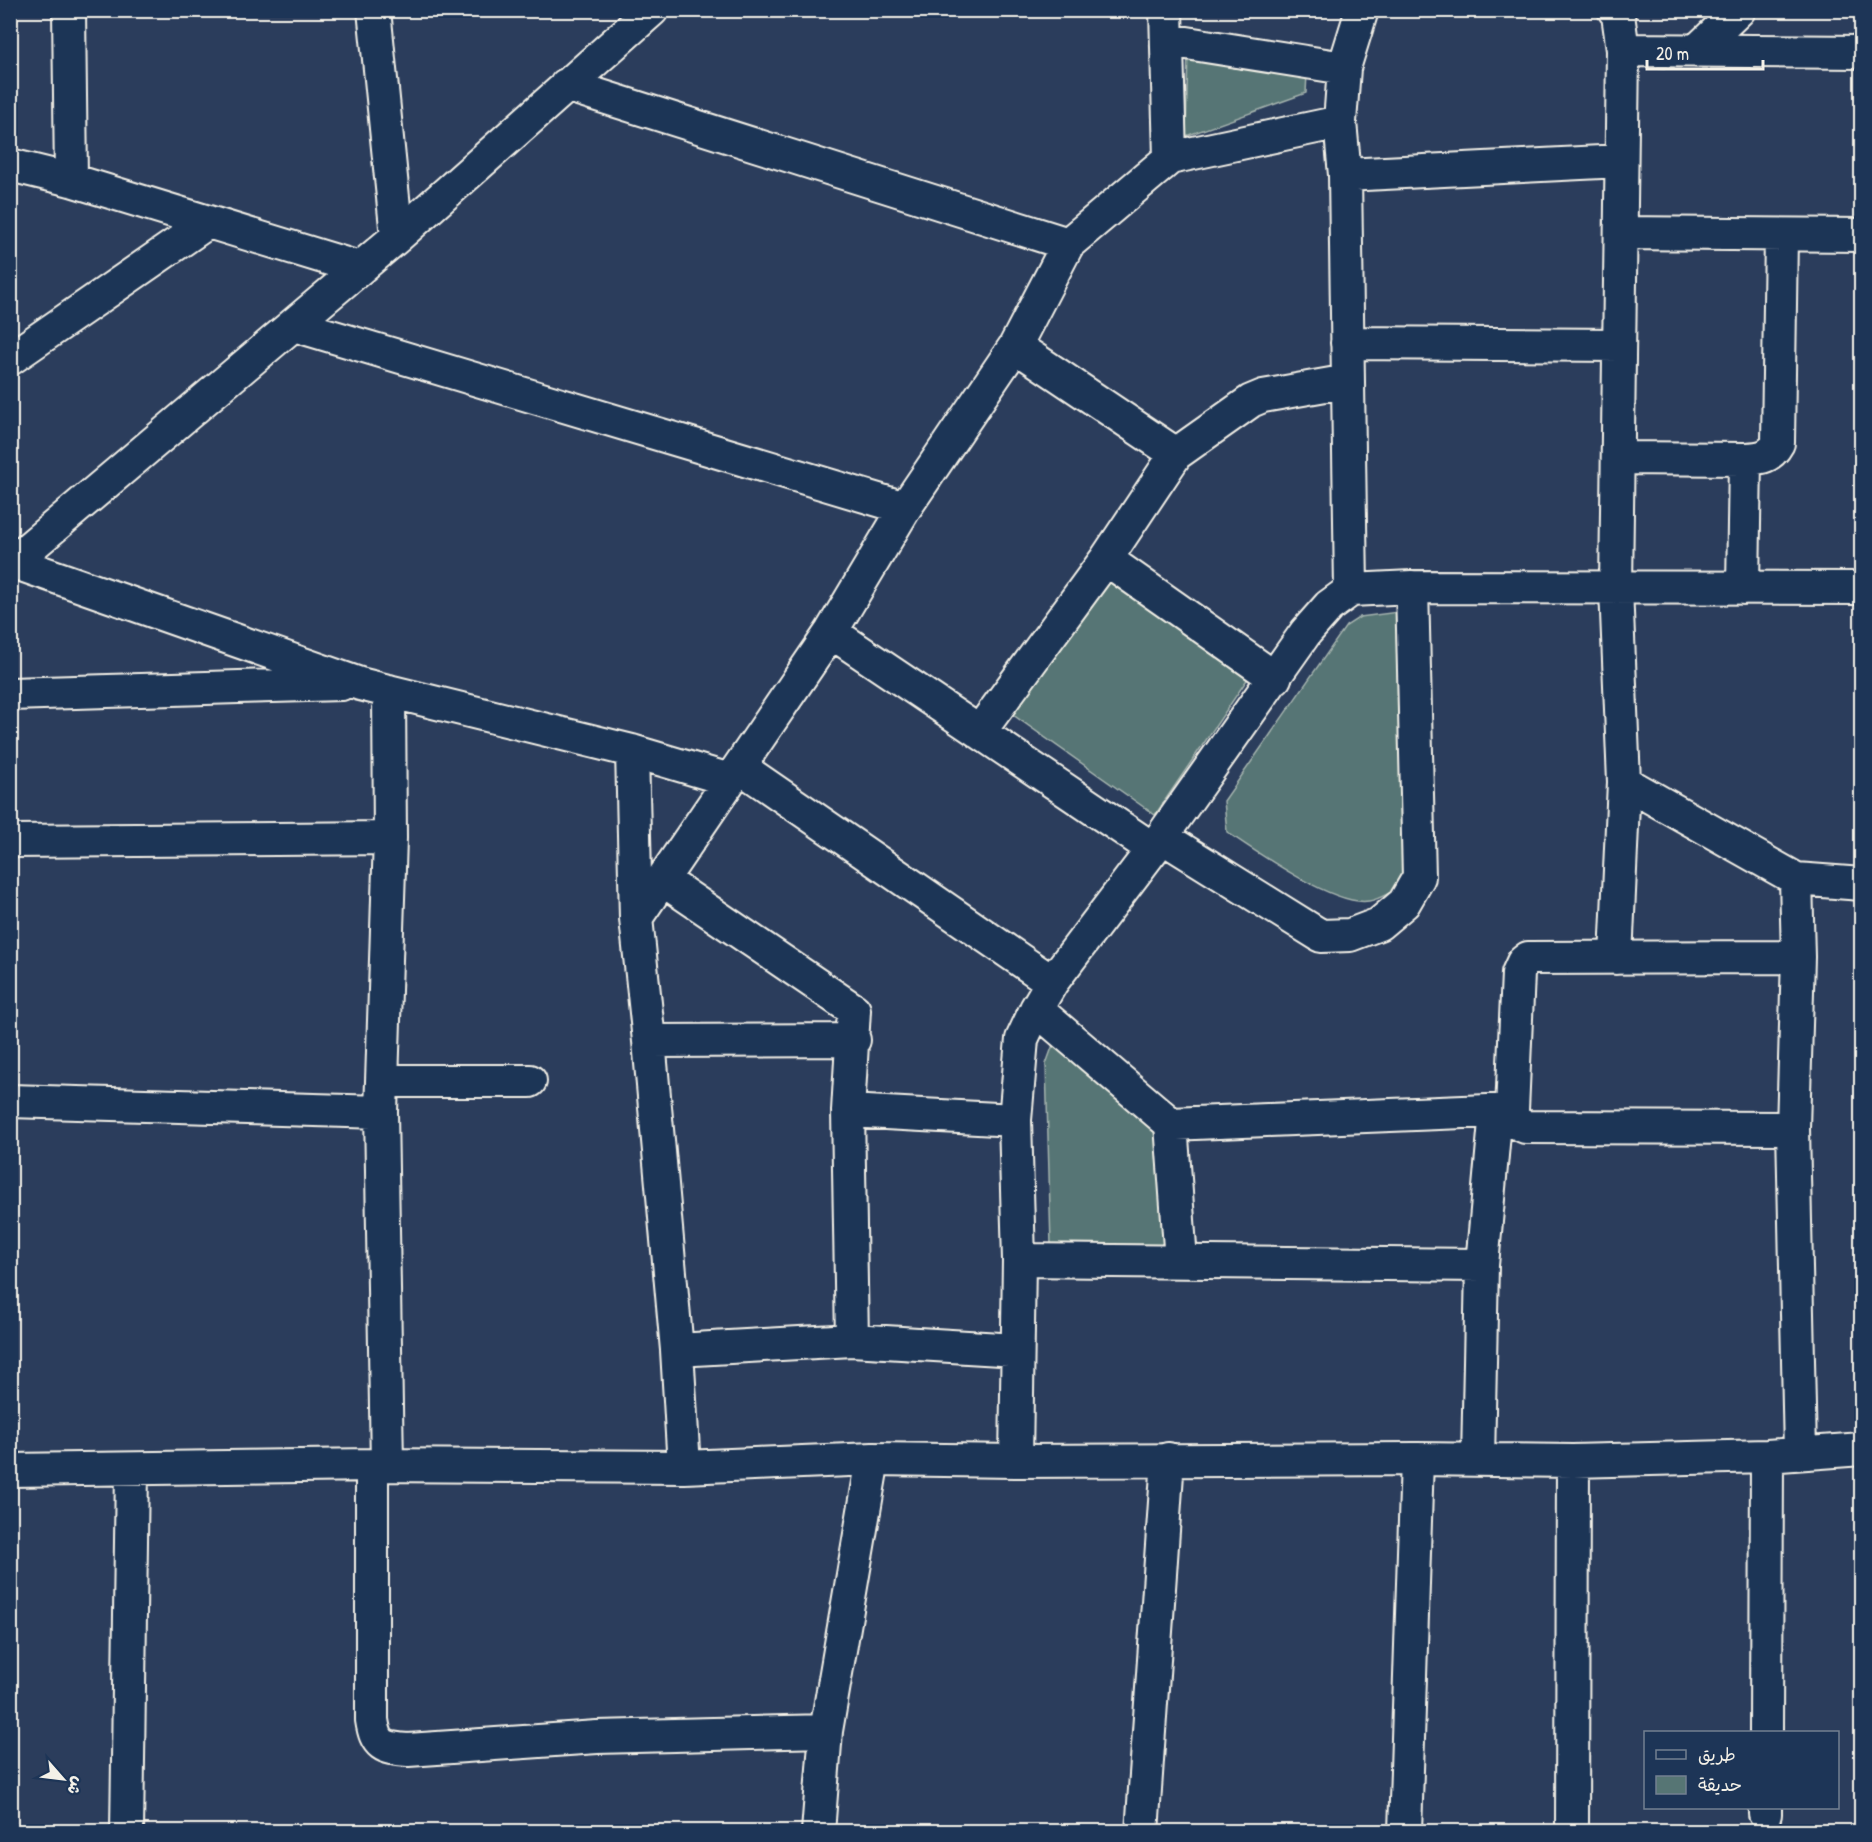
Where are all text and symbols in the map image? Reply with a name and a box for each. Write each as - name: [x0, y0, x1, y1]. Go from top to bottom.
- scale bar: [1647, 33, 1762, 71]
- text: 20 m: [1656, 41, 1689, 66]
- legend: [1644, 1731, 1839, 1809]
- text: طريق: [1698, 1742, 1736, 1767]
- north arrow: [33, 1749, 93, 1809]
- text: حديقة: [1698, 1772, 1742, 1797]
- text: ش: [62, 1773, 90, 1799]

